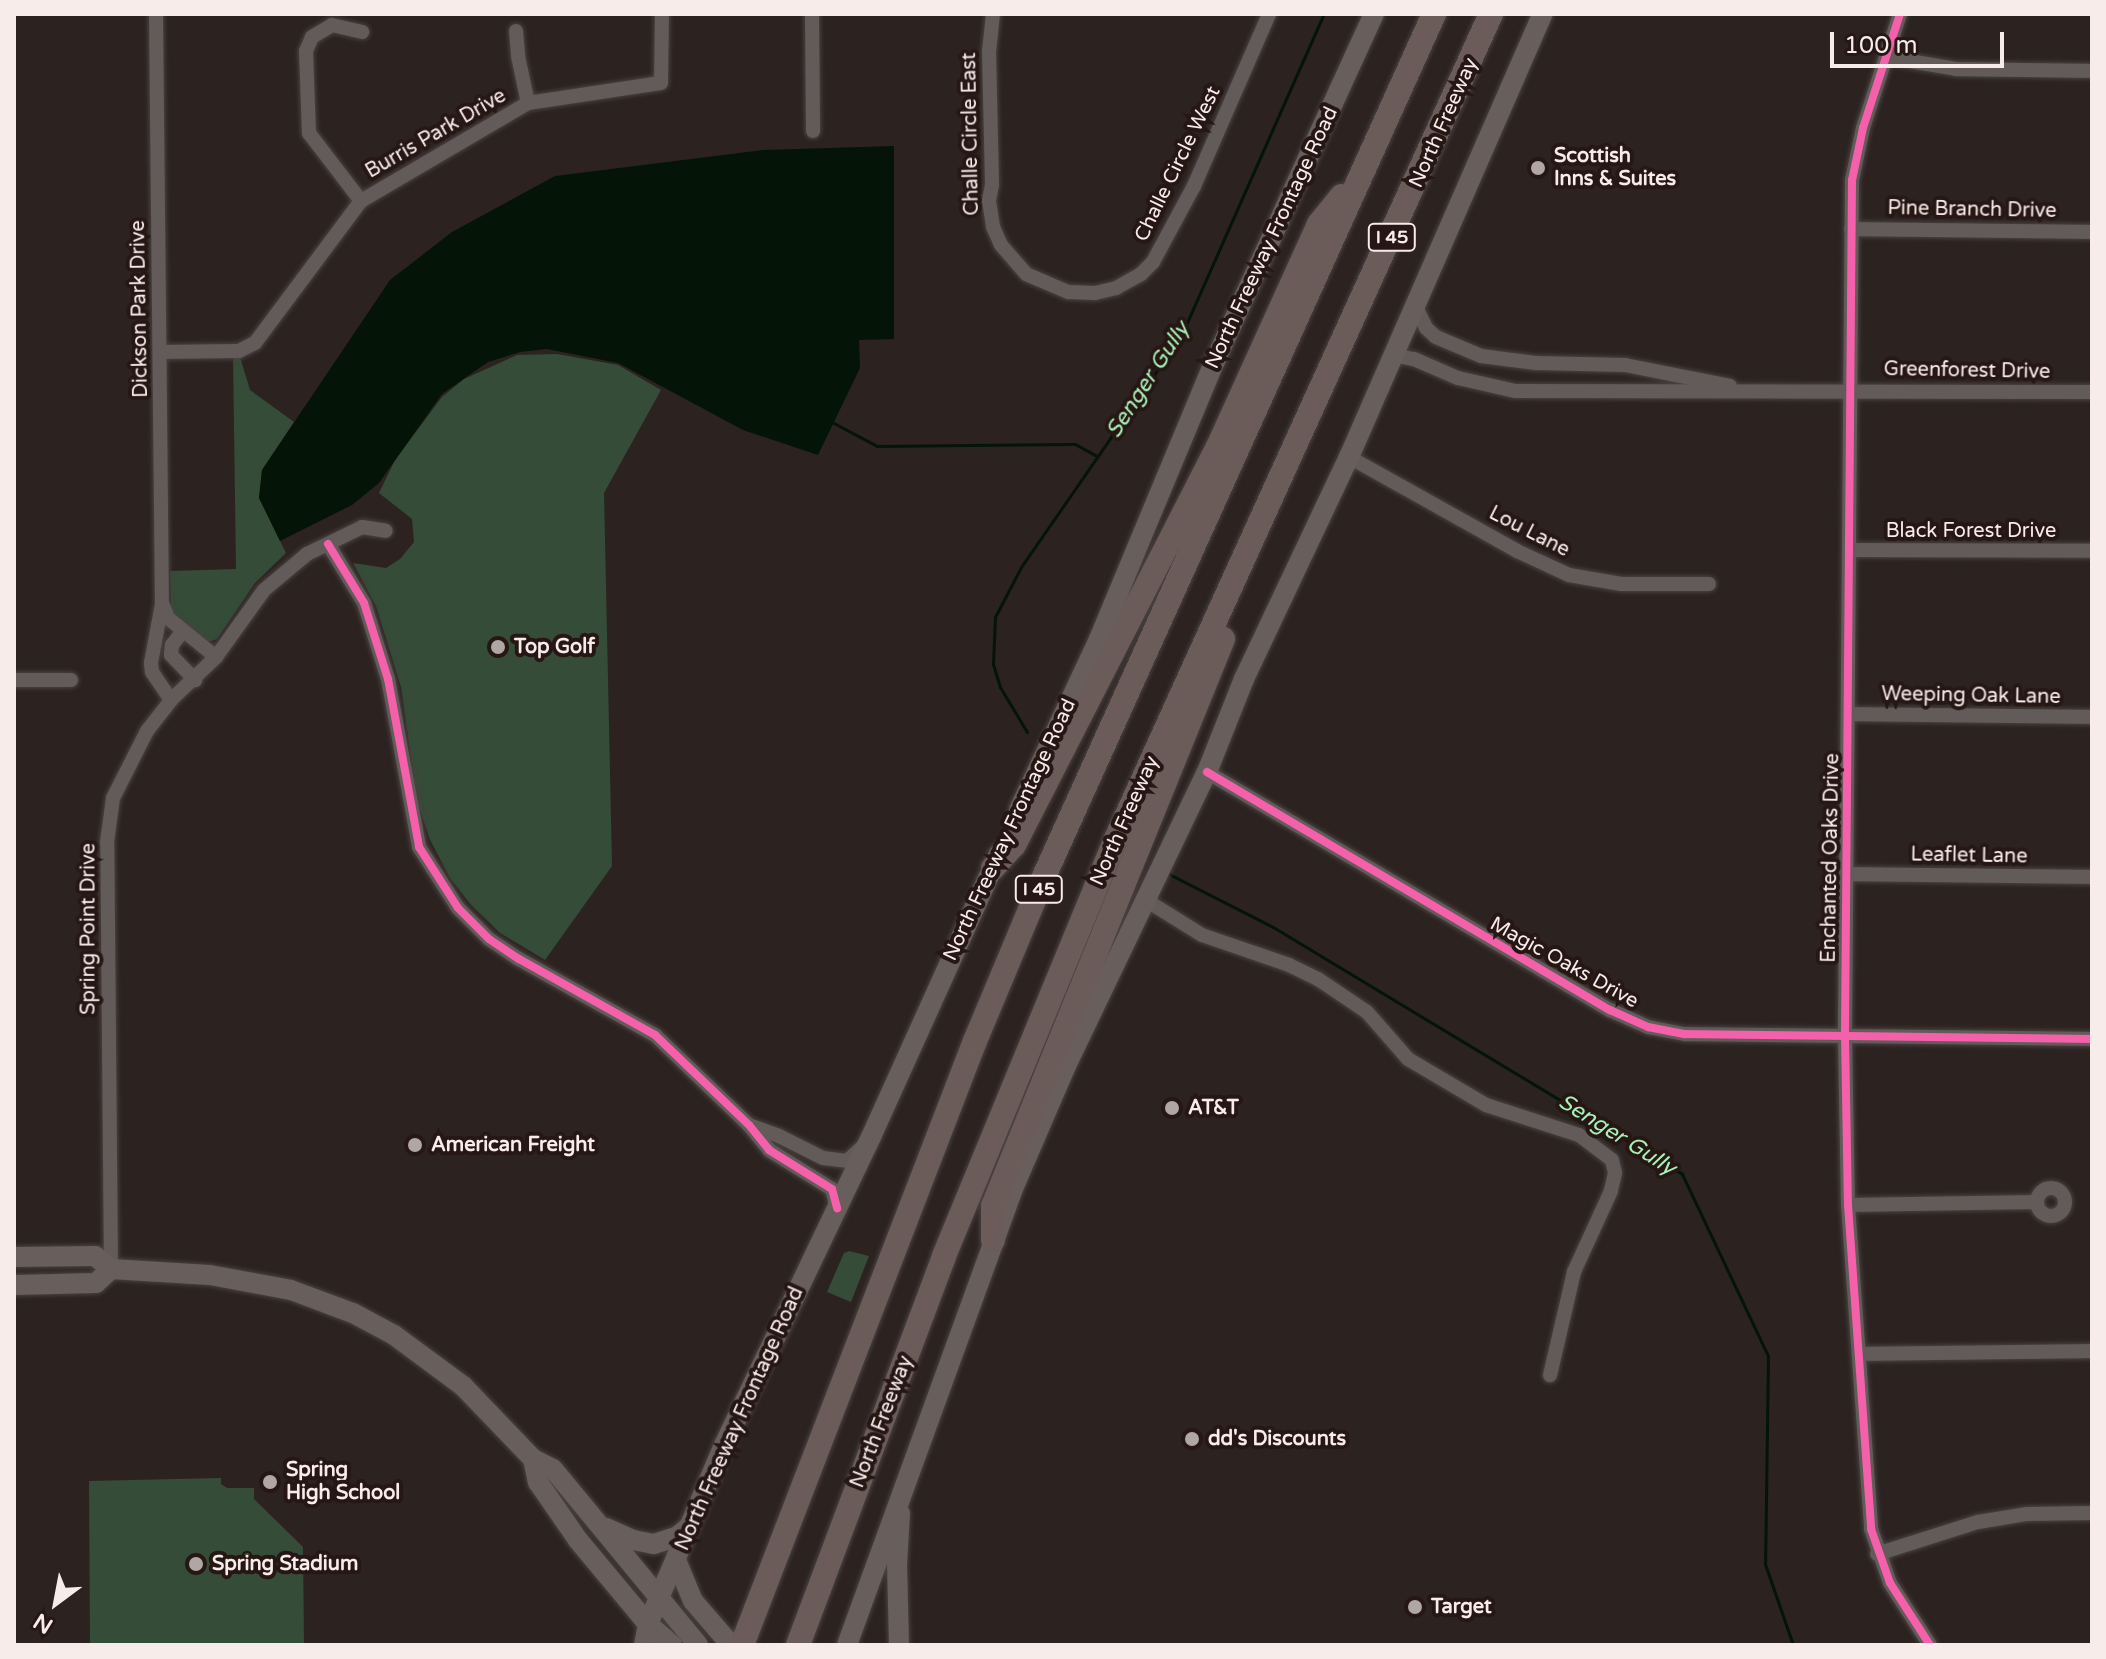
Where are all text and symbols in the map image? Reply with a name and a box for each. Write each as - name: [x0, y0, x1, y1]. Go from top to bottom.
- scale bar: [1834, 16, 2008, 66]
- text: 100 m: [1844, 31, 1918, 60]
- street label: Challe Circle East: [958, 52, 984, 216]
- street label: North Freeway: [1405, 54, 1483, 192]
- street label: Challe Circle West: [1130, 82, 1226, 246]
- street label: Burris Park Drive: [362, 84, 510, 184]
- street label: North Freeway Frontage Road: [1201, 103, 1343, 373]
- place label: Scottish Inns & Suites: [1554, 144, 1676, 191]
- marker: Scottish Inns & Suites: [1529, 159, 1547, 177]
- street label: Pine Branch Drive: [1887, 197, 2057, 223]
- street label: Dickson Park Drive: [126, 220, 154, 398]
- road number: I 45: [1366, 223, 1418, 251]
- water label: Senger Gully: [1101, 317, 1195, 443]
- street label: Greenforest Drive: [1884, 358, 2050, 384]
- street label: Lou Lane: [1485, 501, 1573, 563]
- street label: Black Forest Drive: [1886, 519, 2056, 543]
- place label: Top Golf: [514, 635, 595, 659]
- marker: Top Golf: [489, 638, 507, 656]
- street label: Weeping Oak Lane: [1881, 682, 2061, 710]
- street label: North Freeway Frontage Road: [939, 695, 1081, 965]
- street label: North Freeway: [1086, 752, 1164, 890]
- street label: Enchanted Oaks Drive: [1817, 753, 1845, 963]
- street label: Spring Point Drive: [77, 843, 101, 1015]
- street label: Leaflet Lane: [1910, 843, 2028, 869]
- road number: I 45: [1013, 875, 1065, 903]
- street label: Magic Oaks Drive: [1486, 912, 1642, 1014]
- water label: Senger Gully: [1554, 1089, 1680, 1181]
- place label: AT&T: [1188, 1096, 1239, 1120]
- marker: AT&T: [1163, 1099, 1181, 1117]
- place label: American Freight: [431, 1133, 595, 1157]
- marker: American Freight: [406, 1136, 424, 1154]
- street label: North Freeway Frontage Road: [671, 1283, 809, 1555]
- street label: North Freeway: [846, 1353, 918, 1491]
- place label: dd's Discounts: [1208, 1427, 1346, 1451]
- marker: dd's Discounts: [1183, 1430, 1201, 1448]
- place label: Spring High School: [286, 1458, 400, 1505]
- marker: Spring High School: [261, 1473, 279, 1491]
- place label: Spring Stadium: [212, 1552, 358, 1576]
- marker: Spring Stadium: [187, 1555, 205, 1573]
- north arrow: [16, 1563, 96, 1643]
- place label: Target: [1431, 1595, 1492, 1619]
- marker: Target: [1406, 1598, 1424, 1616]
- text: N: [29, 1608, 58, 1639]

